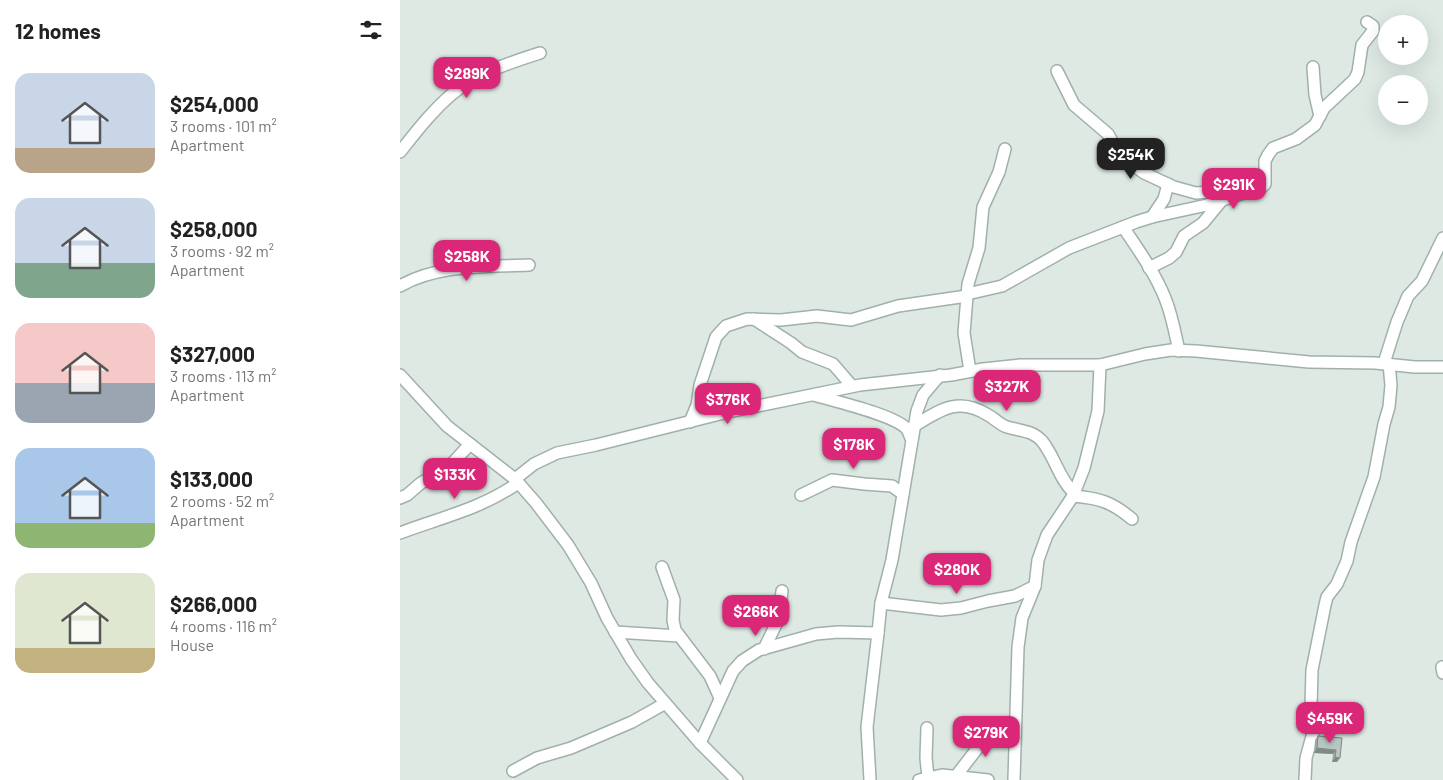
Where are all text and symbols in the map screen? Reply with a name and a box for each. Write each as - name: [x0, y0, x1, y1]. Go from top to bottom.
- map controls: [1378, 15, 1428, 125]
- button: +: [1378, 15, 1428, 65]
- icon: filters: [357, 16, 385, 44]
- text: 12 homes: [15, 18, 101, 43]
- pin: $289K: [432, 56, 502, 99]
- text: $289K: [444, 63, 490, 82]
- button: −: [1378, 75, 1428, 125]
- text: $254,000: [170, 91, 259, 116]
- icon: home: [55, 93, 115, 153]
- text: 3 rooms · 101 m²: [170, 116, 277, 135]
- text: Apartment: [170, 135, 245, 154]
- pin: $254K: [1096, 138, 1166, 180]
- text: $254K: [1108, 144, 1154, 163]
- pin: $291K: [1199, 168, 1269, 210]
- text: $291K: [1213, 174, 1255, 193]
- text: $258,000: [170, 216, 257, 241]
- icon: home: [55, 218, 115, 278]
- pin: $258K: [432, 240, 502, 282]
- text: 3 rooms · 92 m²: [170, 241, 274, 260]
- text: $258K: [444, 246, 490, 265]
- text: Apartment: [170, 260, 245, 279]
- text: $327,000: [170, 341, 255, 366]
- icon: home: [55, 343, 115, 403]
- text: 3 rooms · 113 m²: [170, 366, 276, 385]
- pin: $327K: [972, 370, 1042, 412]
- text: $327K: [985, 376, 1029, 395]
- pin: $376K: [693, 382, 763, 425]
- text: Apartment: [170, 385, 245, 404]
- text: $376K: [706, 389, 750, 408]
- pin: $178K: [819, 428, 889, 470]
- text: $178K: [833, 434, 875, 453]
- pin: $133K: [420, 458, 490, 500]
- text: $133K: [434, 464, 476, 483]
- text: $133,000: [170, 466, 253, 491]
- icon: home: [55, 468, 115, 528]
- text: 2 rooms · 52 m²: [170, 491, 274, 510]
- text: Apartment: [170, 510, 245, 529]
- pin: $280K: [922, 552, 992, 595]
- text: $280K: [934, 559, 980, 578]
- text: $266,000: [170, 591, 257, 616]
- icon: home: [55, 593, 115, 653]
- pin: $266K: [721, 594, 791, 637]
- text: $266K: [733, 601, 779, 620]
- text: 4 rooms · 116 m²: [170, 616, 277, 635]
- text: House: [170, 635, 214, 654]
- pin: $459K: [1295, 702, 1365, 744]
- text: $459K: [1307, 708, 1353, 727]
- pin: $279K: [951, 716, 1021, 758]
- text: $279K: [964, 722, 1008, 741]

